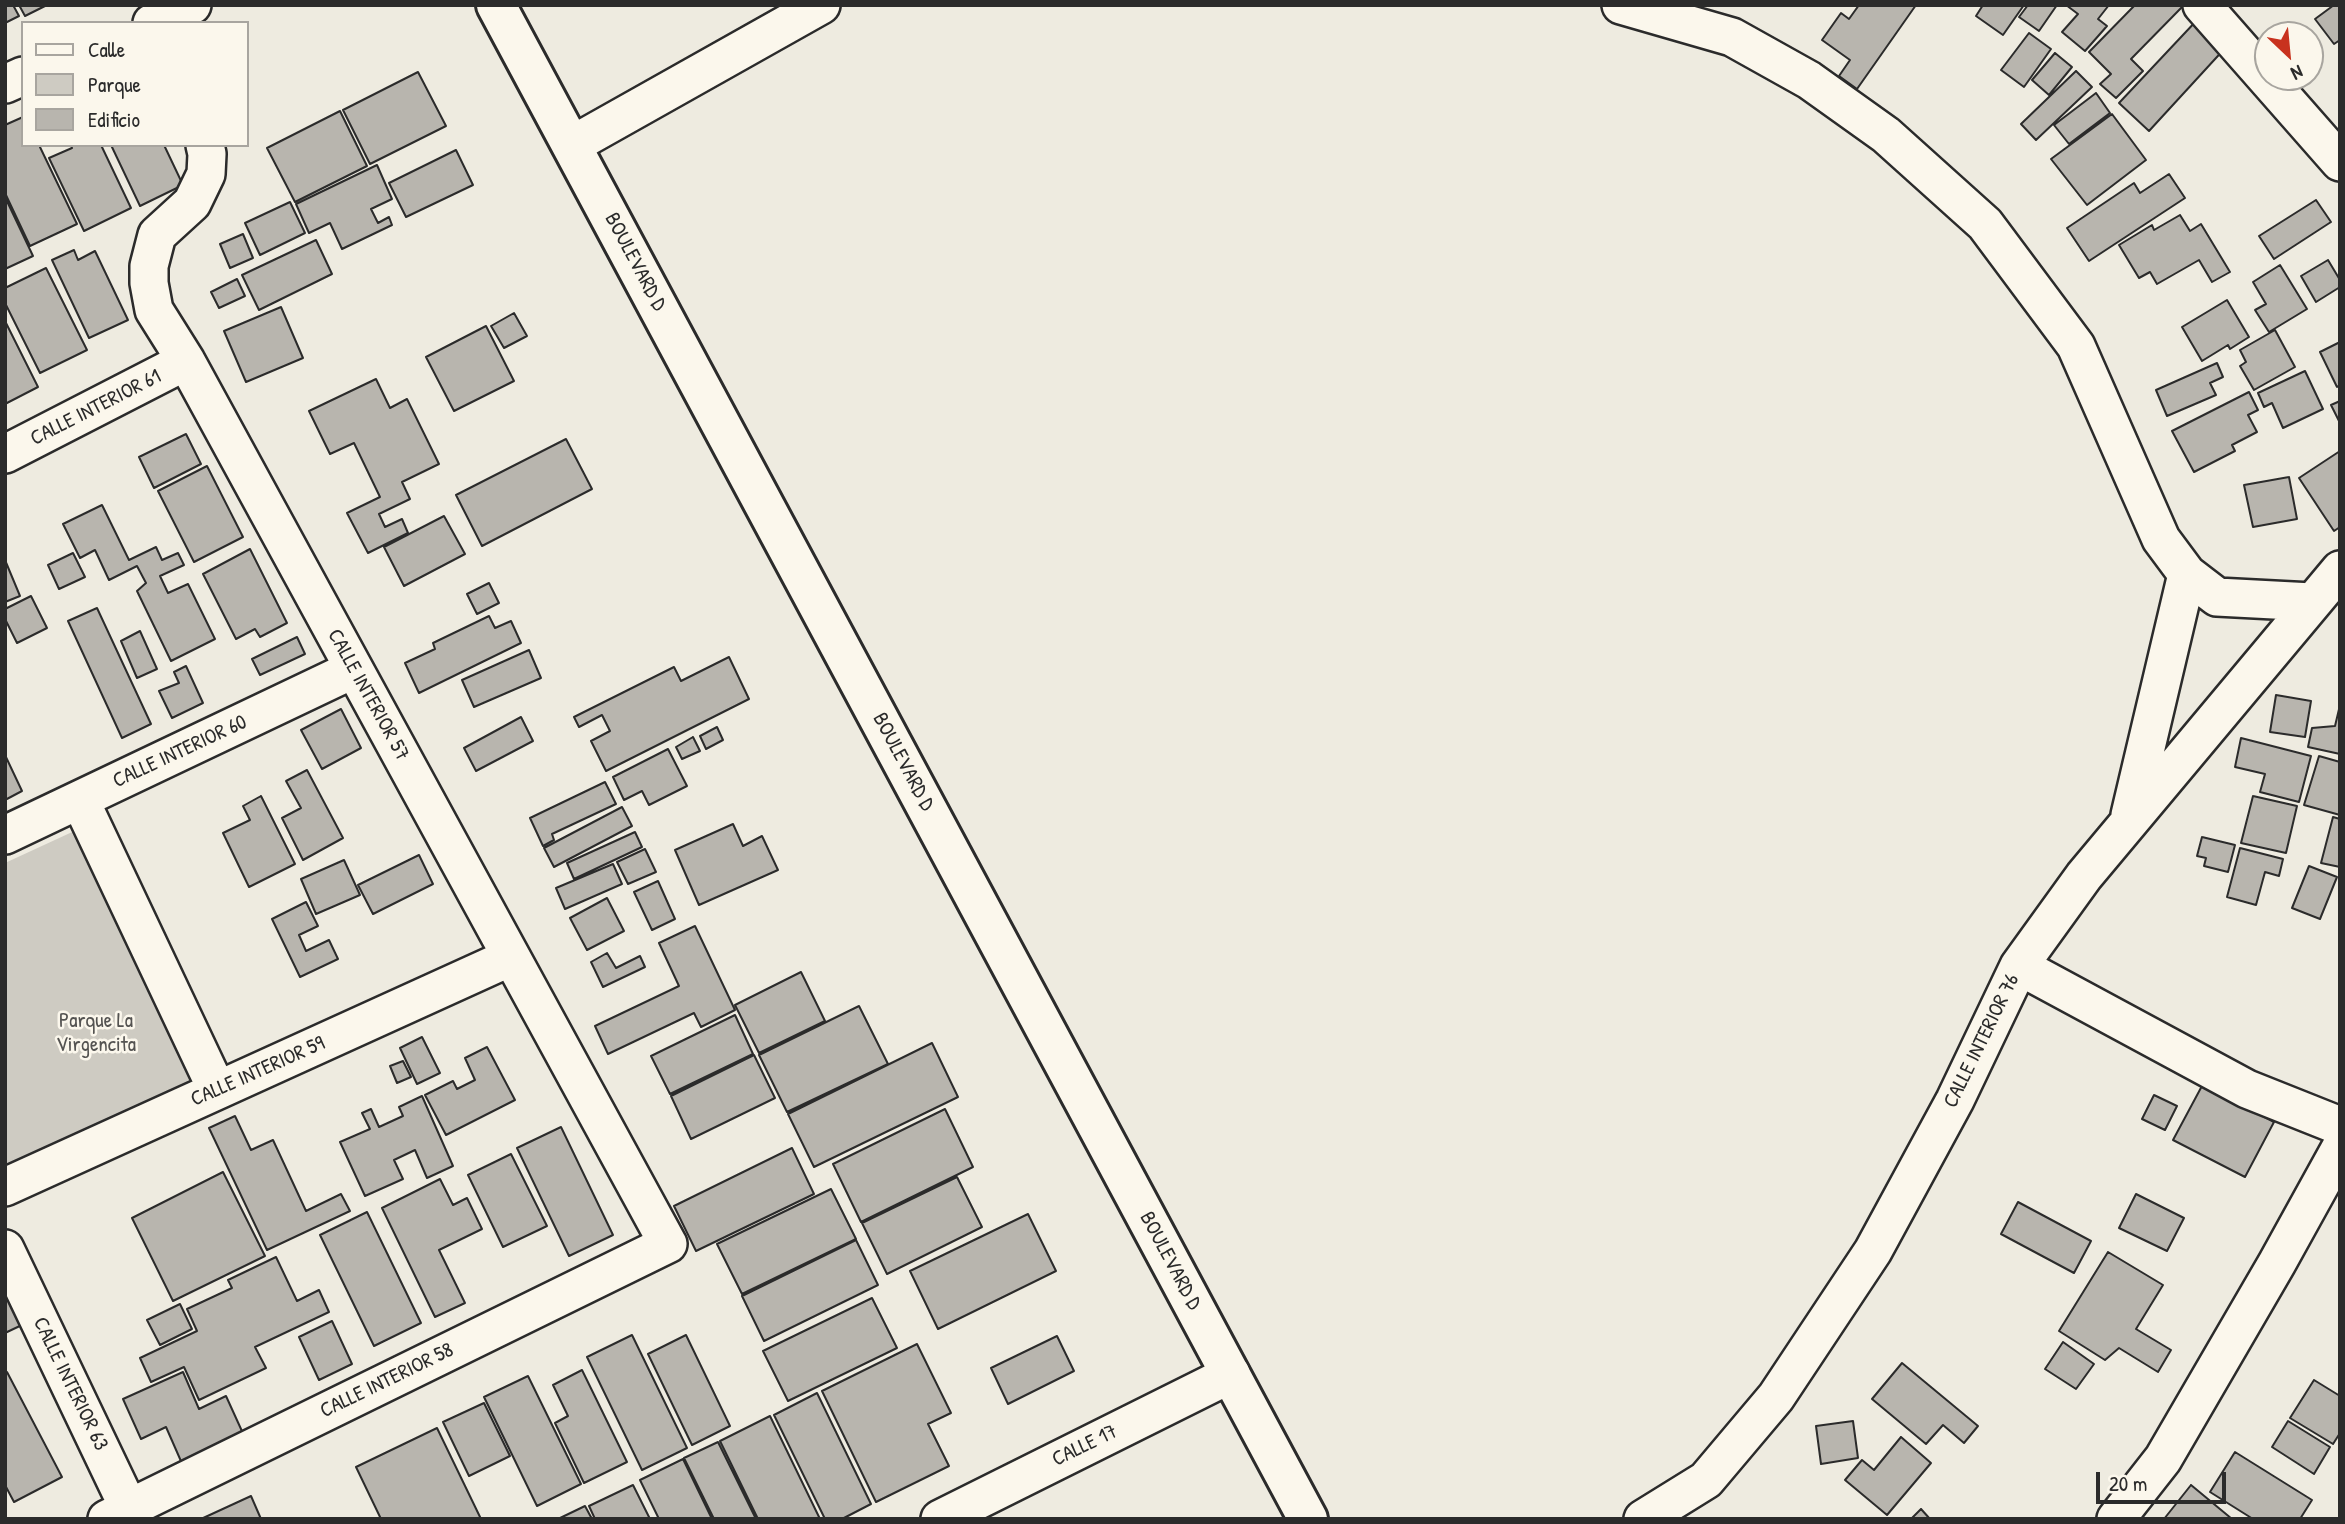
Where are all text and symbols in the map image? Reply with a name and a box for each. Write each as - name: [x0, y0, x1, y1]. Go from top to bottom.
- legend: [21, 21, 248, 147]
- north arrow: [2254, 21, 2324, 91]
- text: Calle: [88, 35, 125, 64]
- text: N: [2287, 59, 2308, 87]
- text: Parque: [88, 70, 141, 99]
- text: Edificio: [88, 105, 140, 134]
- street label: BOULEVARD D: [599, 209, 671, 315]
- street label: CALLE INTERIOR 61: [26, 364, 166, 452]
- street label: CALLE INTERIOR 57: [321, 625, 415, 765]
- street label: BOULEVARD D: [867, 709, 939, 815]
- street label: CALLE INTERIOR 60: [109, 710, 251, 794]
- street label: CALLE INTERIOR 76: [1939, 970, 2025, 1112]
- park label: Parque La Virgencita: [56, 1008, 136, 1058]
- street label: CALLE INTERIOR 59: [187, 1031, 329, 1113]
- street label: BOULEVARD D: [1134, 1208, 1206, 1314]
- street label: CALLE INTERIOR 63: [27, 1313, 113, 1455]
- street label: CALLE INTERIOR 58: [316, 1338, 458, 1424]
- street label: CALLE 17: [1048, 1419, 1122, 1473]
- scale bar: [2100, 1458, 2230, 1502]
- text: 20 m: [2109, 1469, 2147, 1498]

